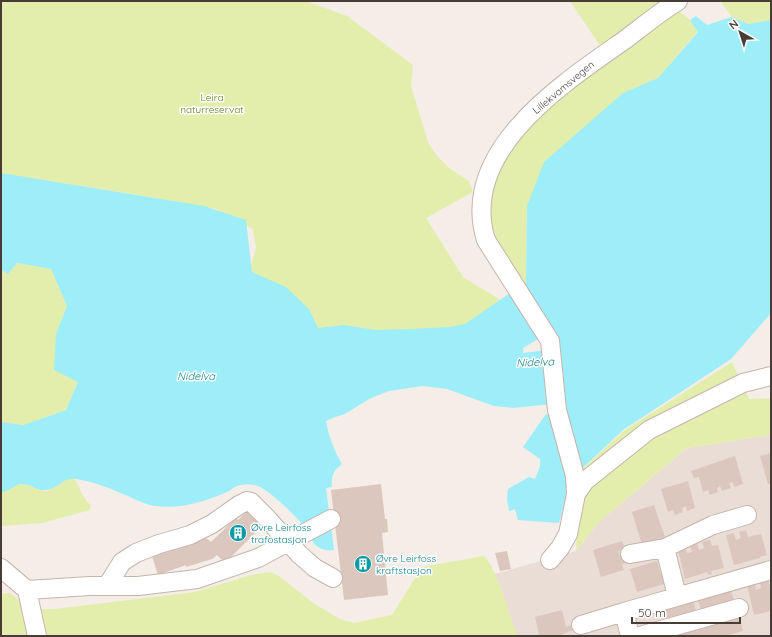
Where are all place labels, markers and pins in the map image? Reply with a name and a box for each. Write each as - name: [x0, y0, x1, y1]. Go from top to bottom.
- place label: Øvre Leirfoss trafostasjon: [251, 521, 311, 546]
- building icon: Øvre Leirfoss trafostasjon: [228, 523, 248, 543]
- place label: Øvre Leirfoss kraftstasjon: [376, 552, 436, 577]
- building icon: Øvre Leirfoss kraftstasjon: [353, 554, 373, 574]

